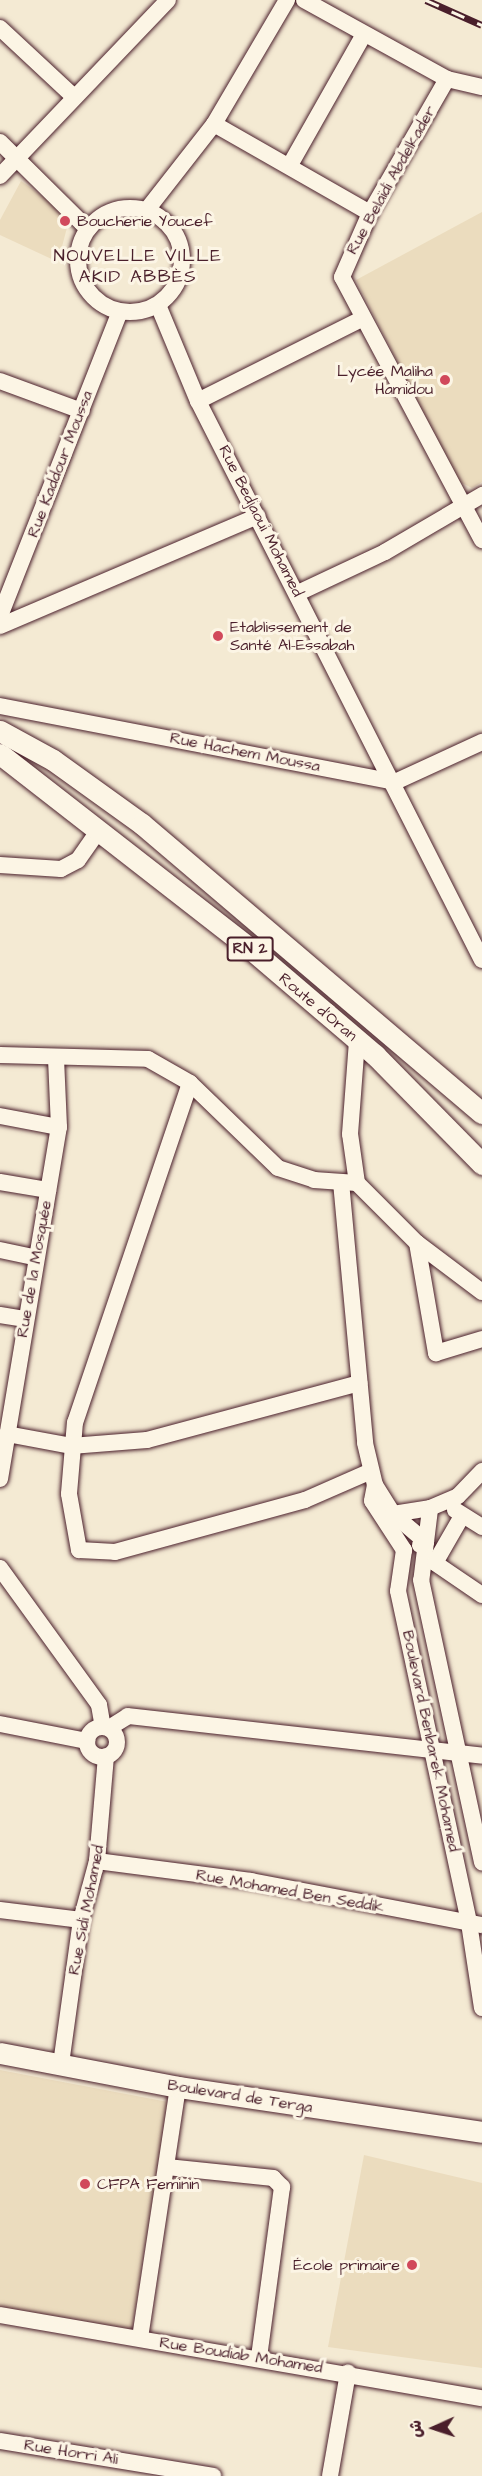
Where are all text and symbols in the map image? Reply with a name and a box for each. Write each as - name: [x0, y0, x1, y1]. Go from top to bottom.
- street label: Rue Belaïdi Abdelkader: [342, 102, 440, 258]
- place label: Boucherie Youcef: [77, 211, 212, 231]
- marker: Boucherie Youcef: [58, 214, 72, 228]
- district label: NOUVELLE VILLE AKID ABBÈS: [54, 246, 222, 288]
- place label: Lycée Maliha Hamidou: [337, 361, 433, 399]
- marker: Lycée Maliha Hamidou: [438, 373, 452, 387]
- street label: Rue Kaddour Moussa: [23, 388, 97, 540]
- street label: Rue Bedjaoui Mohamed: [214, 442, 308, 600]
- place label: Etablissement de Santé Al-Essabah: [230, 617, 354, 655]
- marker: Etablissement de Santé Al-Essabah: [211, 629, 225, 643]
- street label: Rue Hachem Moussa: [168, 728, 322, 776]
- road number: RN 2: [226, 937, 274, 961]
- street label: Route d'Oran: [275, 969, 361, 1045]
- street label: Rue de la Mosquée: [12, 1199, 56, 1339]
- street label: Boulevard Benbarek Mohamed: [398, 1628, 464, 1854]
- street label: Rue Sidi Mohamed: [64, 1843, 108, 1977]
- street label: Rue Mohamed Ben Seddik: [194, 1865, 386, 1917]
- street label: Boulevard de Terga: [166, 2075, 314, 2117]
- place label: CFPA Feminin: [97, 2174, 199, 2194]
- marker: CFPA Feminin: [78, 2177, 92, 2191]
- place label: École primaire: [293, 2255, 400, 2275]
- marker: École primaire: [405, 2258, 419, 2272]
- street label: Rue Boudiab Mohamed: [158, 2333, 324, 2377]
- north arrow: [404, 2398, 464, 2458]
- text: ش: [405, 2420, 427, 2438]
- street label: Rue Horri Ali: [23, 2435, 119, 2469]

